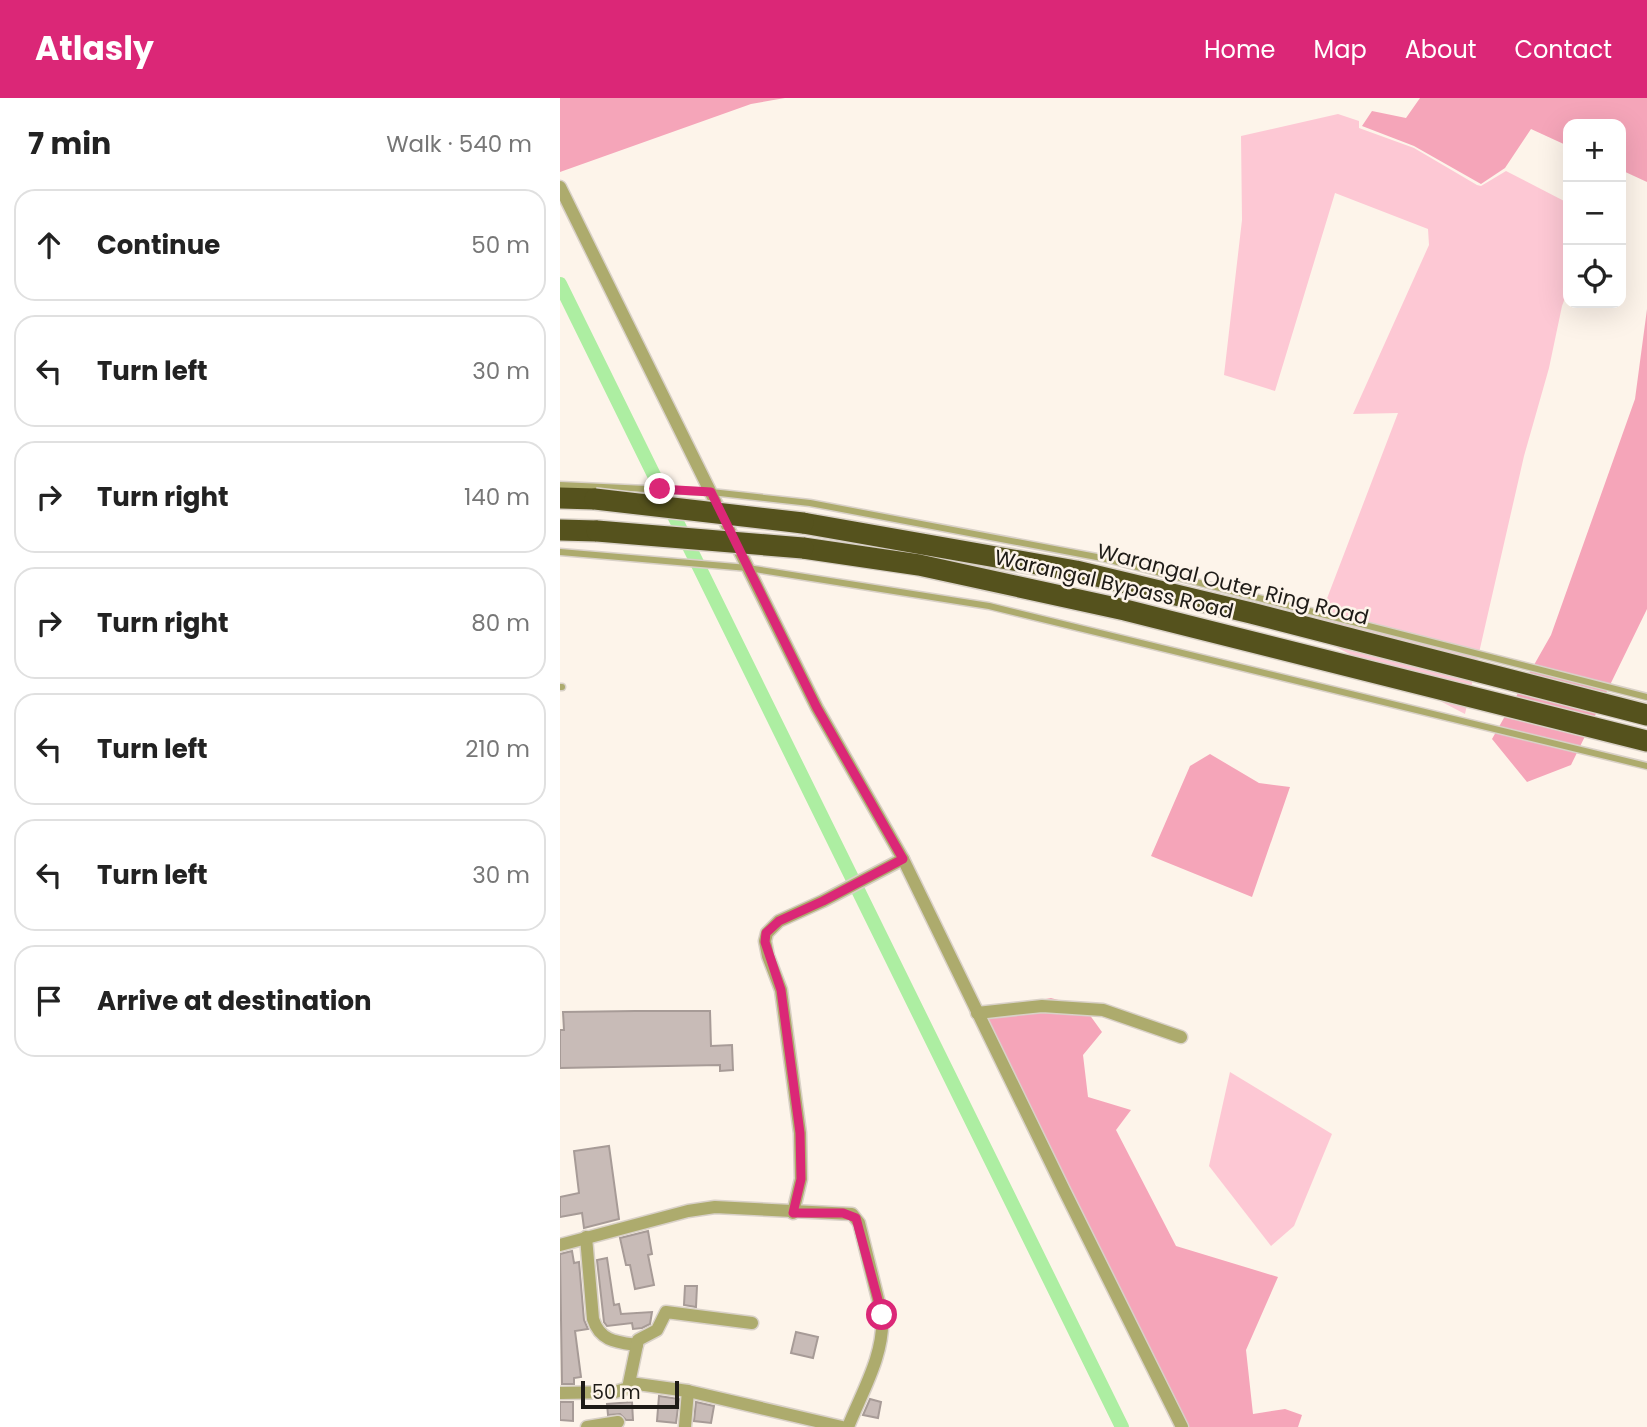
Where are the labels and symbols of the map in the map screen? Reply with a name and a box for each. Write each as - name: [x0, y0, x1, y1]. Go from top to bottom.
- route end: [644, 473, 675, 504]
- street label: Warangal Outer Ring Road: [1094, 536, 1372, 632]
- street label: Warangal Bypass Road: [992, 542, 1236, 626]
- route start: [866, 1299, 897, 1330]
- scale bar: [581, 1378, 679, 1410]

